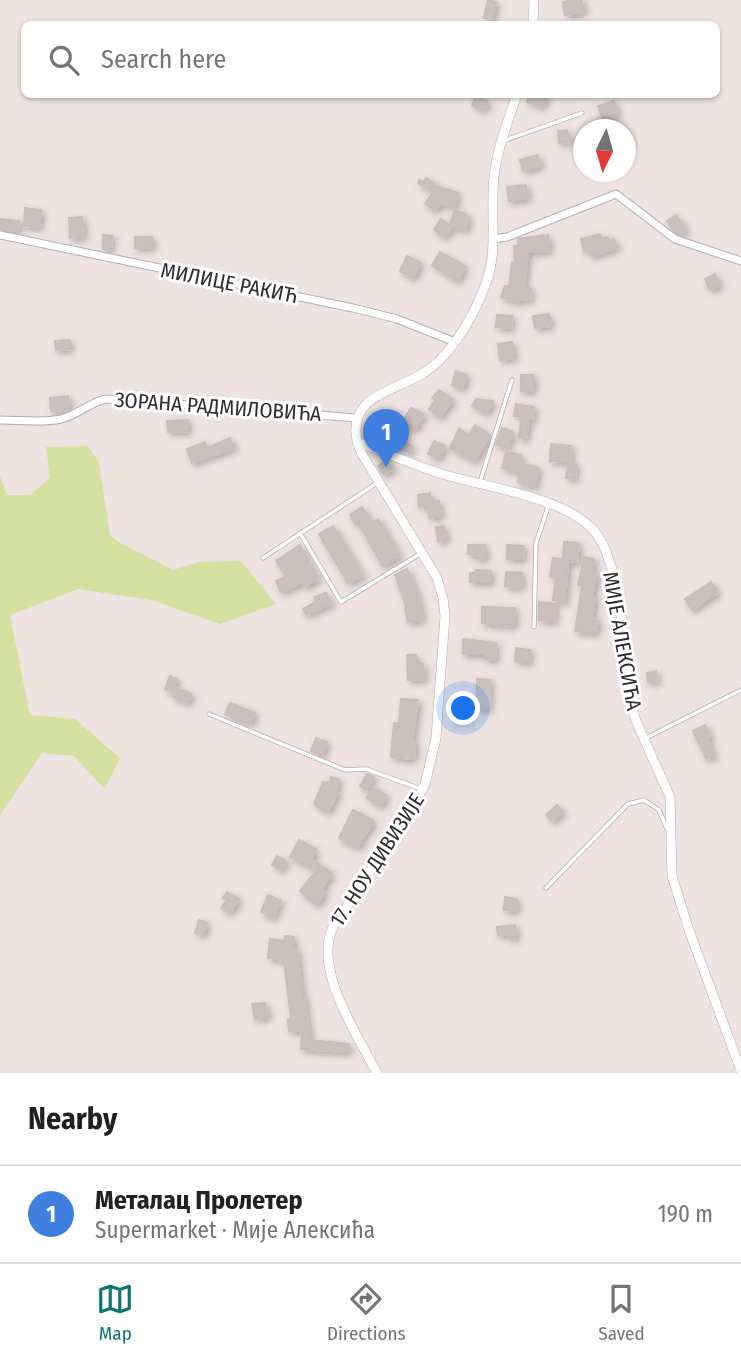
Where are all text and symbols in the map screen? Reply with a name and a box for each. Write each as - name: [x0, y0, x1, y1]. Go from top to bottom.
- search box: [21, 21, 720, 98]
- icon: search: [45, 41, 83, 79]
- text: Search here: [101, 44, 226, 75]
- north arrow: [573, 119, 636, 182]
- street label: МИЛИЦЕ РАКИЋ: [158, 257, 300, 309]
- street label: ЗОРАНА РАДМИЛОВИЋА: [114, 387, 322, 427]
- pin: 1: [363, 409, 409, 467]
- street label: МИЈЕ АЛЕКСИЋА: [597, 570, 647, 712]
- your location: [446, 691, 480, 725]
- street label: 17. НОУ ДИВИЗИЈЕ: [324, 788, 430, 932]
- text: Nearby: [28, 1101, 117, 1137]
- text: Металац Пролетер: [95, 1185, 303, 1216]
- text: 1: [46, 1200, 56, 1228]
- text: 190 m: [658, 1200, 713, 1228]
- text: Supermarket · Мије Алексића: [95, 1216, 375, 1244]
- tab: Map: [96, 1280, 134, 1345]
- tab: Directions: [327, 1280, 406, 1345]
- tab: Saved: [598, 1280, 645, 1345]

